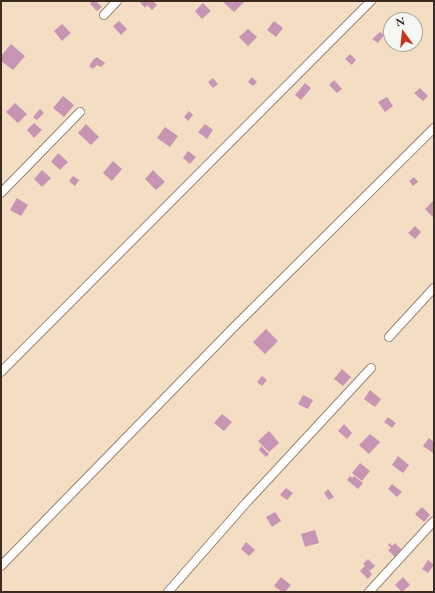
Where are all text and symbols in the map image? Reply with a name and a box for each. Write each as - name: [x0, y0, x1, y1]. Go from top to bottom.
- north arrow: [383, 12, 423, 52]
- text: N: [394, 13, 406, 29]

